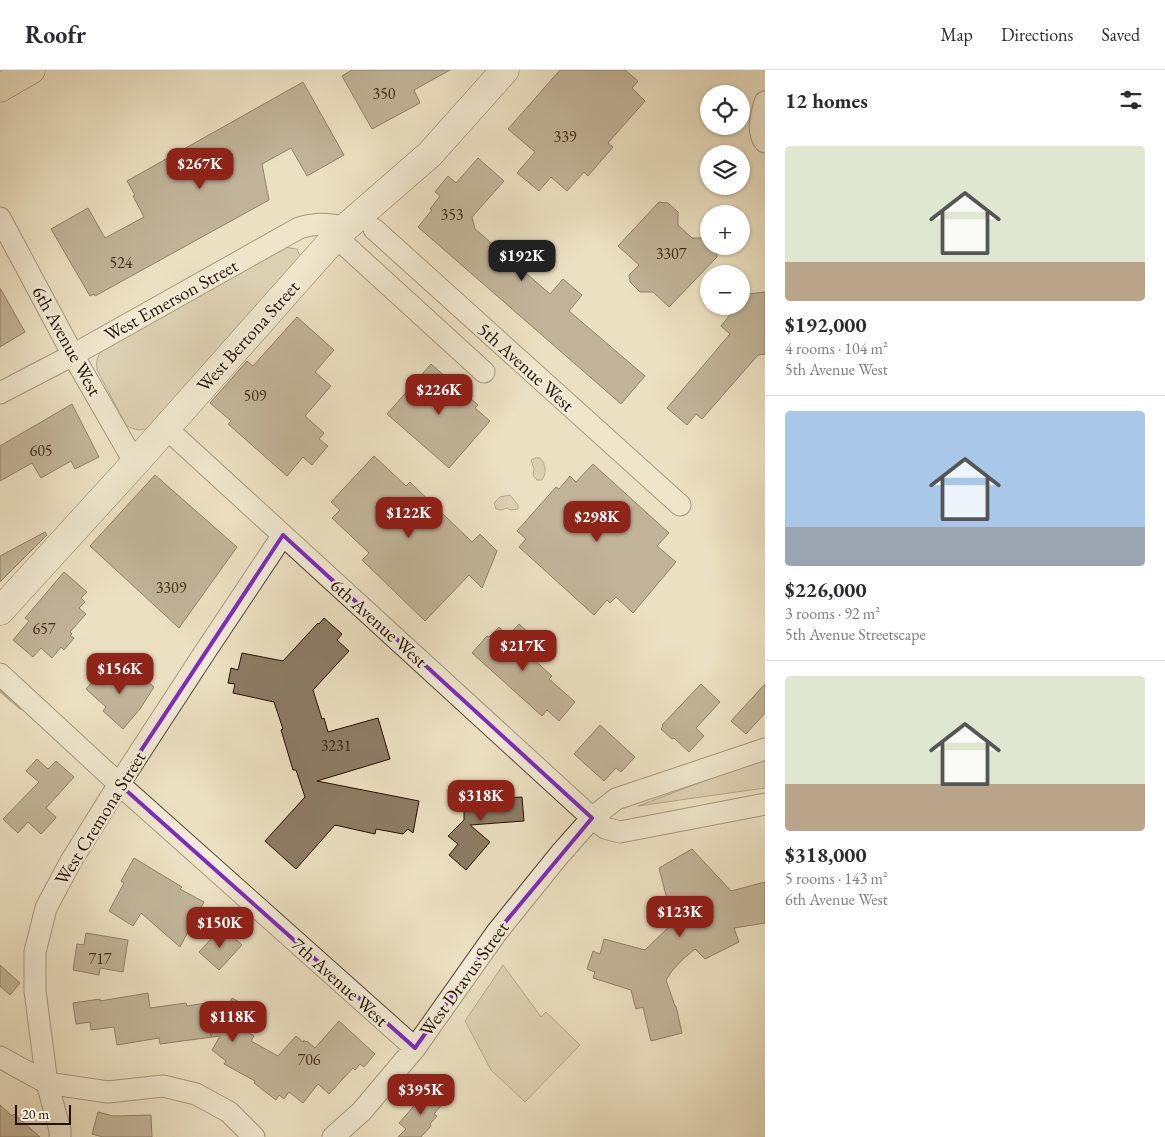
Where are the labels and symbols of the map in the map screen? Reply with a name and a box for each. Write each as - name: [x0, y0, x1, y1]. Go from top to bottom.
- house number: 350: [372, 83, 396, 104]
- house number: 339: [553, 126, 577, 147]
- pin: $267K: [165, 148, 235, 190]
- house number: 353: [440, 204, 464, 225]
- pin: $192K: [487, 240, 557, 282]
- house number: 3307: [656, 243, 687, 264]
- house number: 524: [109, 252, 133, 273]
- street label: West Emerson Street: [100, 253, 242, 347]
- street label: West Bertona Street: [191, 275, 305, 397]
- street label: 6th Avenue West: [26, 282, 108, 400]
- street label: 5th Avenue West: [472, 317, 580, 417]
- pin: $226K: [404, 374, 474, 416]
- house number: 509: [243, 385, 267, 406]
- house number: 605: [29, 440, 53, 461]
- pin: $122K: [374, 496, 444, 539]
- pin: $298K: [562, 500, 632, 543]
- street label: 6th Avenue West: [325, 573, 433, 673]
- house number: 3309: [156, 577, 187, 598]
- house number: 657: [32, 618, 56, 639]
- pin: $217K: [488, 630, 558, 672]
- pin: $156K: [85, 652, 155, 695]
- house number: 3231: [321, 735, 351, 756]
- street label: West Cremona Street: [49, 746, 151, 890]
- pin: $318K: [446, 780, 516, 822]
- pin: $123K: [645, 896, 715, 938]
- pin: $150K: [185, 906, 255, 949]
- street label: West Dravus Street: [414, 916, 514, 1042]
- street label: 7th Avenue West: [286, 932, 394, 1032]
- house number: 717: [88, 948, 112, 969]
- pin: $118K: [198, 1000, 268, 1043]
- house number: 706: [297, 1049, 321, 1070]
- pin: $395K: [386, 1074, 456, 1116]
- scale bar: [15, 1102, 71, 1125]

